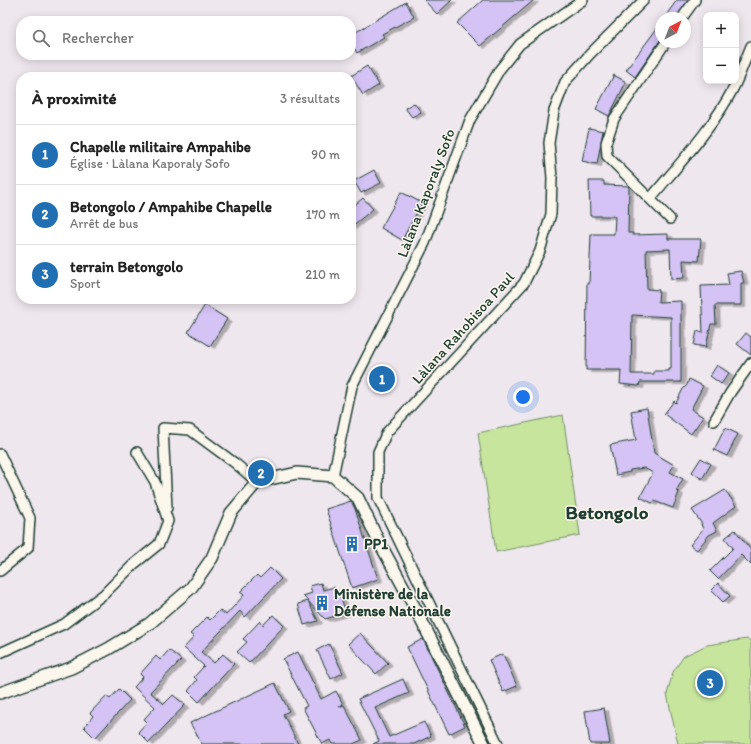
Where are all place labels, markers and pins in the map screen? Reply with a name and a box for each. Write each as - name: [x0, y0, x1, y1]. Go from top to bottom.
- pin: 1: [369, 364, 395, 394]
- pin: 2: [248, 458, 274, 488]
- building icon: PP1: [343, 535, 361, 553]
- place label: PP1: [364, 535, 388, 553]
- place label: Ministère de la Défense Nationale: [334, 585, 451, 620]
- building icon: Ministère de la Défense Nationale: [313, 594, 331, 612]
- pin: 3: [697, 668, 723, 698]

